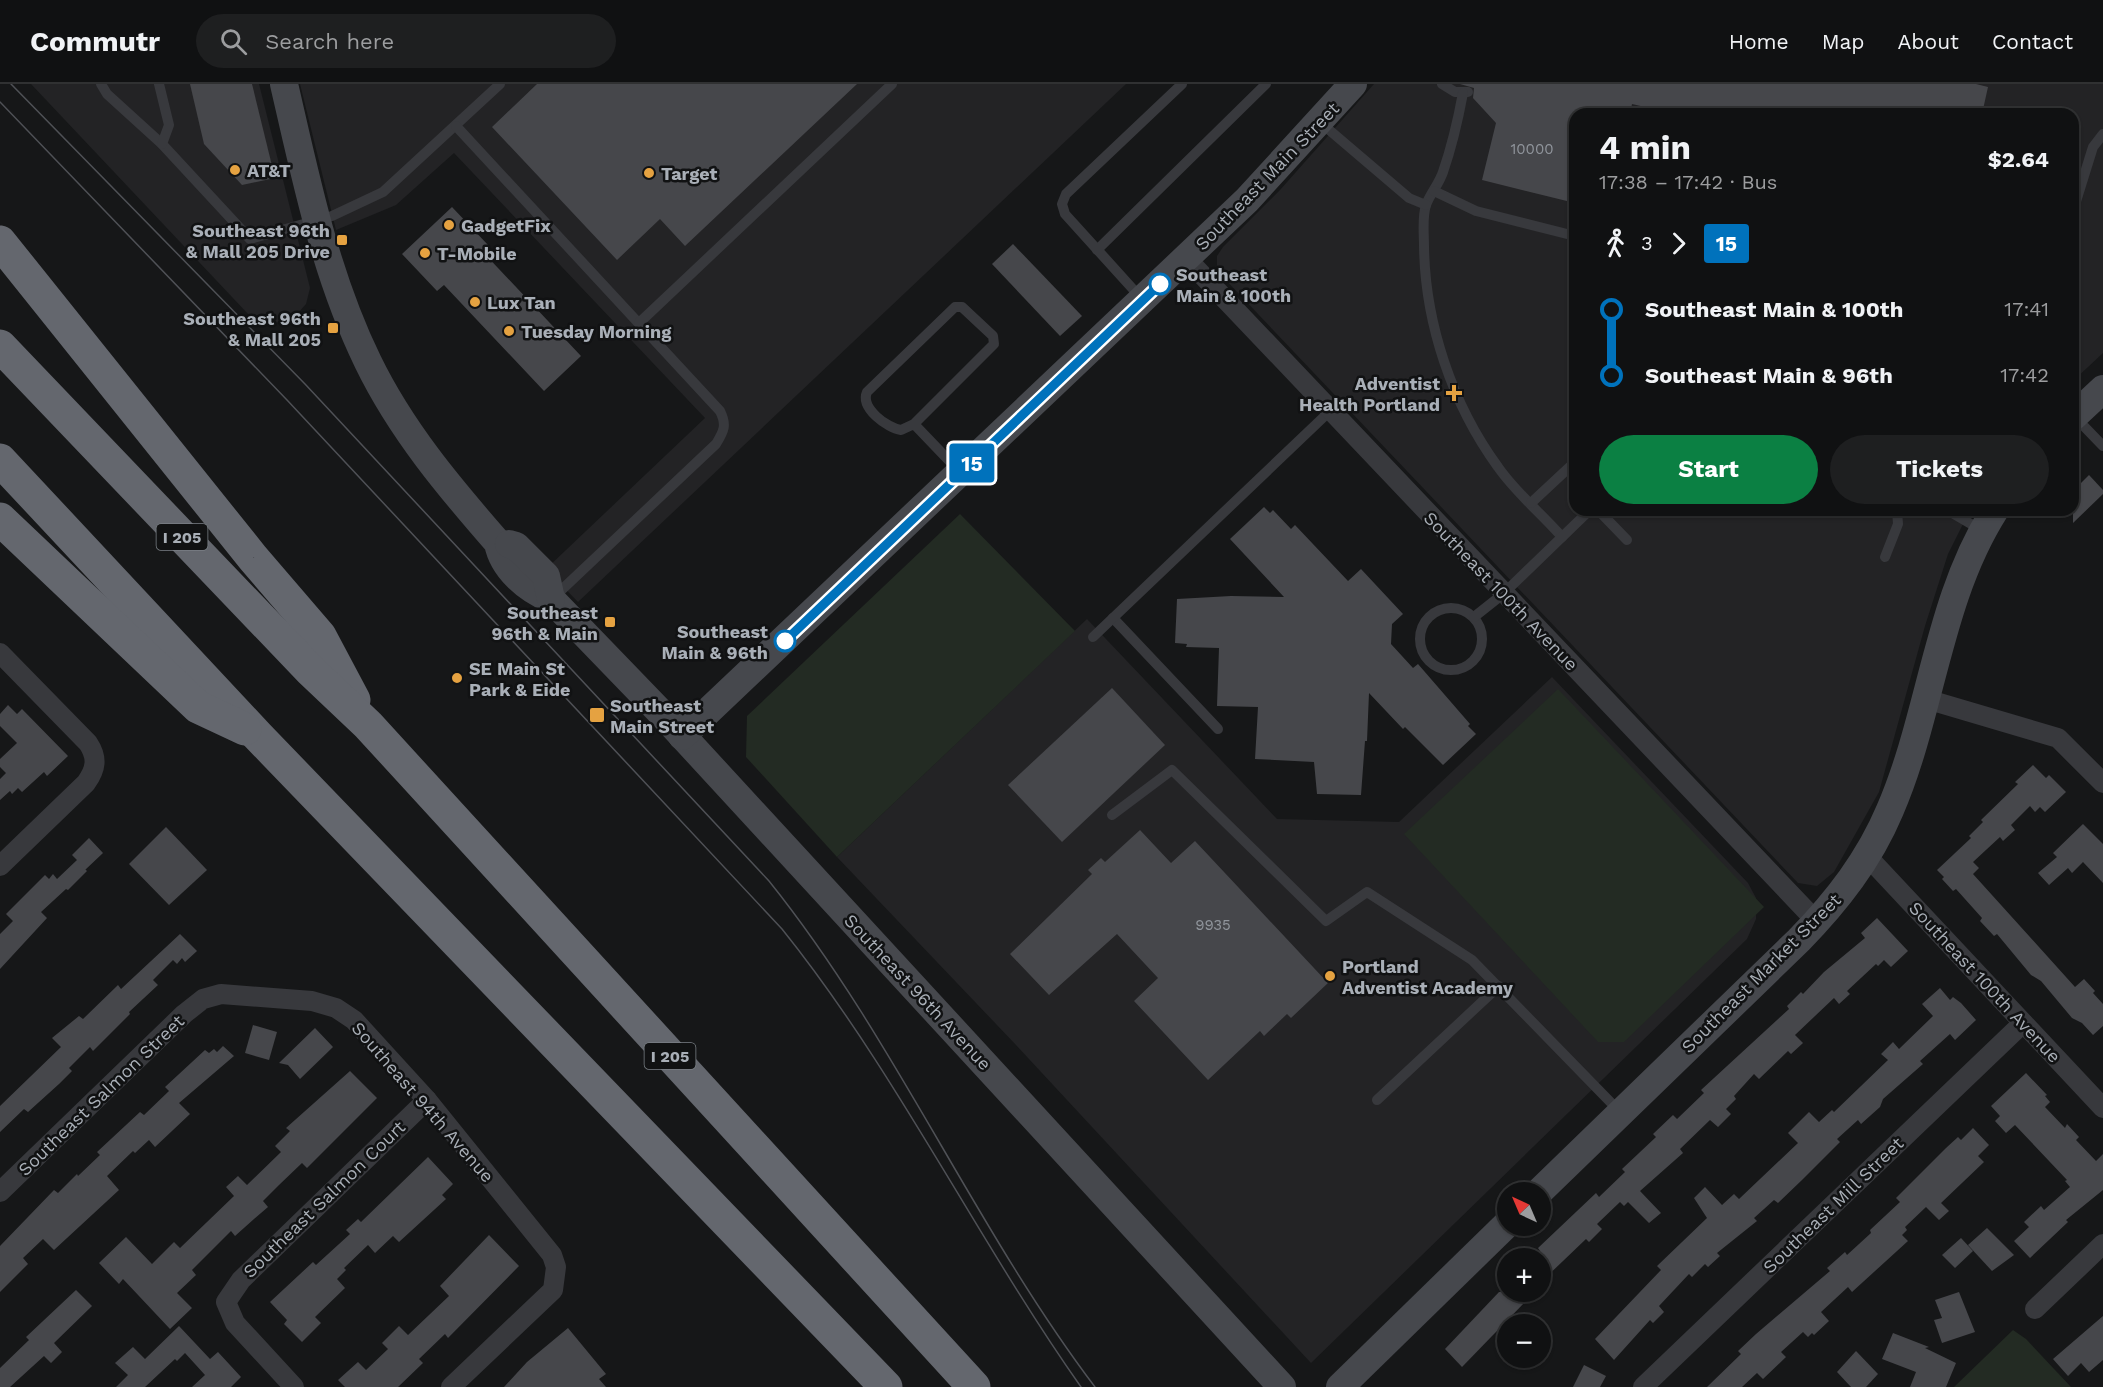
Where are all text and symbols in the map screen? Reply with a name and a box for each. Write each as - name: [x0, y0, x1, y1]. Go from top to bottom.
- search box: [196, 14, 616, 68]
- text: Commutr: [30, 25, 160, 58]
- icon: search: [217, 25, 250, 58]
- text: Search here: [265, 29, 394, 54]
- text: Home: [1729, 29, 1789, 54]
- text: Map: [1822, 29, 1865, 54]
- text: About: [1898, 29, 1959, 54]
- text: Contact: [1992, 29, 2073, 54]
- street label: Southeast Main Street: [1191, 97, 1343, 254]
- text: 4 min: [1599, 128, 1691, 167]
- house number: 10000: [1510, 140, 1554, 158]
- text: $2.64: [1988, 147, 2049, 172]
- place label: AT&T: [247, 160, 291, 181]
- marker: AT&T: [228, 163, 242, 177]
- place label: Target: [661, 163, 718, 184]
- marker: Target: [642, 166, 656, 180]
- text: 17:38 – 17:42 · Bus: [1599, 170, 1777, 194]
- place label: GadgetFix: [461, 215, 551, 236]
- marker: GadgetFix: [442, 218, 456, 232]
- place label: Southeast 96th & Mall 205 Drive: [186, 220, 330, 262]
- icon: walk: [1599, 227, 1632, 260]
- icon: forward: [1662, 227, 1695, 260]
- text: 3: [1641, 231, 1653, 255]
- text: 15: [1716, 231, 1737, 256]
- marker: Southeast 96th & Mall 205 Drive: [335, 233, 349, 247]
- place label: T-Mobile: [437, 243, 517, 264]
- marker: T-Mobile: [418, 246, 432, 260]
- place label: Southeast Main & 100th: [1176, 264, 1291, 306]
- marker: Southeast Main & 100th: [1149, 273, 1171, 295]
- place label: Lux Tan: [487, 292, 556, 313]
- marker: Lux Tan: [468, 295, 482, 309]
- text: Southeast Main & 100th: [1645, 297, 1903, 322]
- text: 17:41: [2004, 297, 2049, 321]
- place label: Southeast 96th & Mall 205: [183, 308, 321, 350]
- marker: Southeast 96th & Mall 205: [326, 321, 340, 335]
- place label: Tuesday Morning: [521, 321, 672, 342]
- marker: Tuesday Morning: [502, 324, 516, 338]
- text: Southeast Main & 96th: [1645, 363, 1893, 388]
- text: 17:42: [2000, 363, 2049, 387]
- place label: Adventist Health Portland: [1299, 373, 1440, 415]
- marker: Adventist Health Portland: [1445, 384, 1463, 402]
- button: Start: [1599, 435, 1818, 504]
- button: Tickets: [1830, 435, 2049, 504]
- line badge: 15: [945, 444, 999, 482]
- text: 15: [961, 451, 983, 476]
- street label: Southeast 100th Avenue: [1420, 507, 1582, 675]
- road number: I 205: [156, 524, 207, 550]
- place label: Southeast 96th & Main: [492, 602, 598, 644]
- marker: Southeast 96th & Main: [603, 615, 617, 629]
- place label: Southeast Main & 96th: [662, 621, 768, 663]
- marker: Southeast Main & 96th: [774, 630, 796, 652]
- place label: SE Main St Park & Eide: [469, 658, 570, 700]
- marker: SE Main St Park & Eide: [450, 671, 464, 685]
- place label: Southeast Main Street: [610, 695, 714, 737]
- marker: Southeast Main Street: [588, 706, 606, 724]
- street label: Southeast Market Street: [1677, 889, 1845, 1057]
- street label: Southeast 100th Avenue: [1905, 897, 2065, 1067]
- street label: Southeast 96th Avenue: [840, 910, 996, 1074]
- house number: 9935: [1195, 916, 1231, 934]
- place label: Portland Adventist Academy: [1342, 956, 1514, 998]
- marker: Portland Adventist Academy: [1323, 969, 1337, 983]
- street label: Southeast Salmon Street: [14, 1010, 189, 1180]
- street label: Southeast 94th Avenue: [348, 1017, 498, 1187]
- road number: I 205: [644, 1043, 696, 1069]
- street label: Southeast Salmon Court: [239, 1116, 410, 1282]
- street label: Southeast Mill Street: [1759, 1132, 1908, 1277]
- north arrow: [1497, 1182, 1551, 1236]
- map controls: [1497, 1182, 1551, 1368]
- button: +: [1497, 1248, 1551, 1302]
- button: −: [1497, 1314, 1551, 1368]

